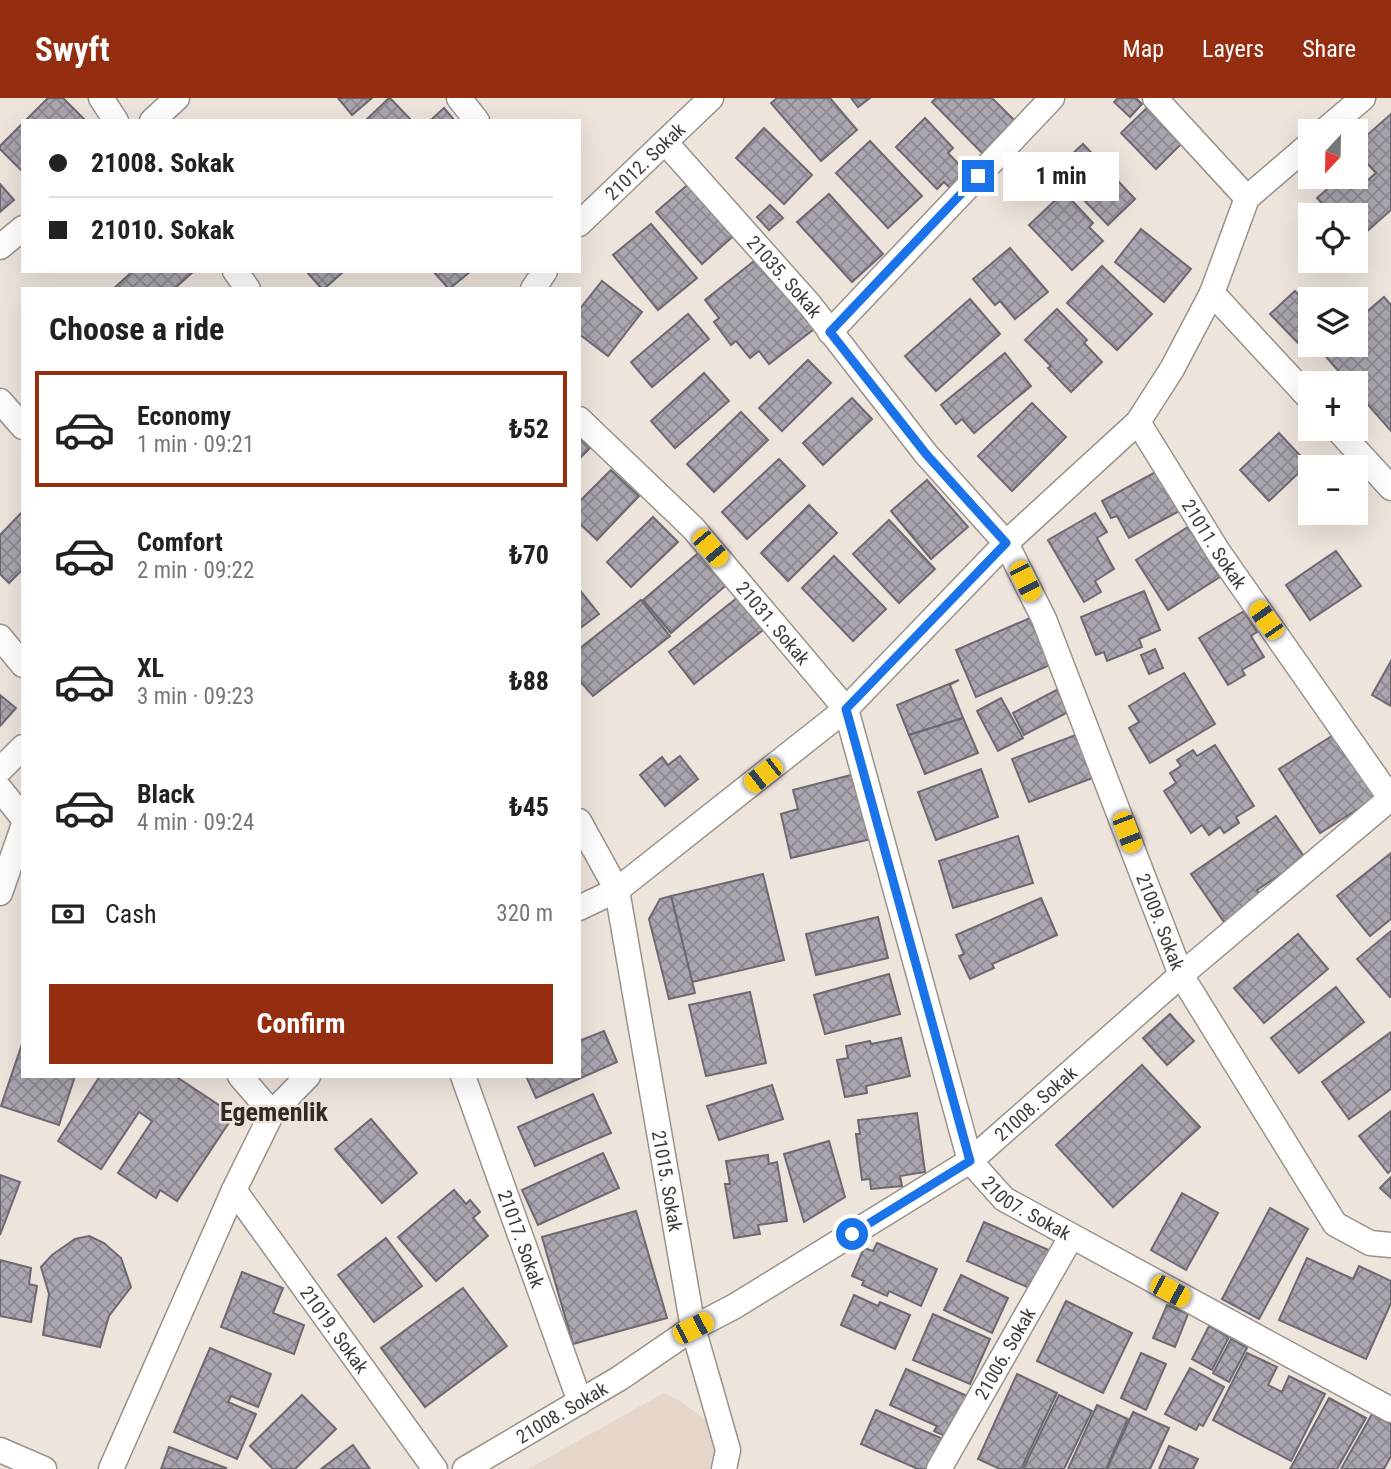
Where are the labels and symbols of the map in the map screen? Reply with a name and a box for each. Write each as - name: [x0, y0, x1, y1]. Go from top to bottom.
- street label: 21012. Sokak: [600, 118, 690, 205]
- north arrow: [1298, 119, 1368, 189]
- callout: 1 min: [1002, 152, 1118, 200]
- route end: [962, 160, 994, 192]
- street label: 21035. Sokak: [742, 231, 827, 323]
- street label: 21011. Sokak: [1177, 495, 1252, 594]
- car: [689, 525, 732, 571]
- car: [1007, 558, 1044, 604]
- street label: 21031. Sokak: [731, 577, 815, 670]
- car: [1246, 597, 1287, 643]
- car: [740, 754, 787, 796]
- car: [1110, 809, 1145, 855]
- street label: 21009. Sokak: [1131, 870, 1189, 974]
- street label: 21008. Sokak: [990, 1061, 1082, 1146]
- district label: Egemenlik: [220, 1097, 329, 1127]
- street label: 21015. Sokak: [647, 1129, 687, 1234]
- street label: 21007. Sokak: [977, 1171, 1075, 1245]
- street label: 21017. Sokak: [493, 1187, 549, 1291]
- route start: [836, 1218, 868, 1250]
- car: [1147, 1272, 1194, 1310]
- street label: 21019. Sokak: [295, 1282, 374, 1378]
- street label: 21006. Sokak: [970, 1303, 1041, 1404]
- car: [670, 1309, 717, 1347]
- street label: 21008. Sokak: [512, 1377, 612, 1448]

